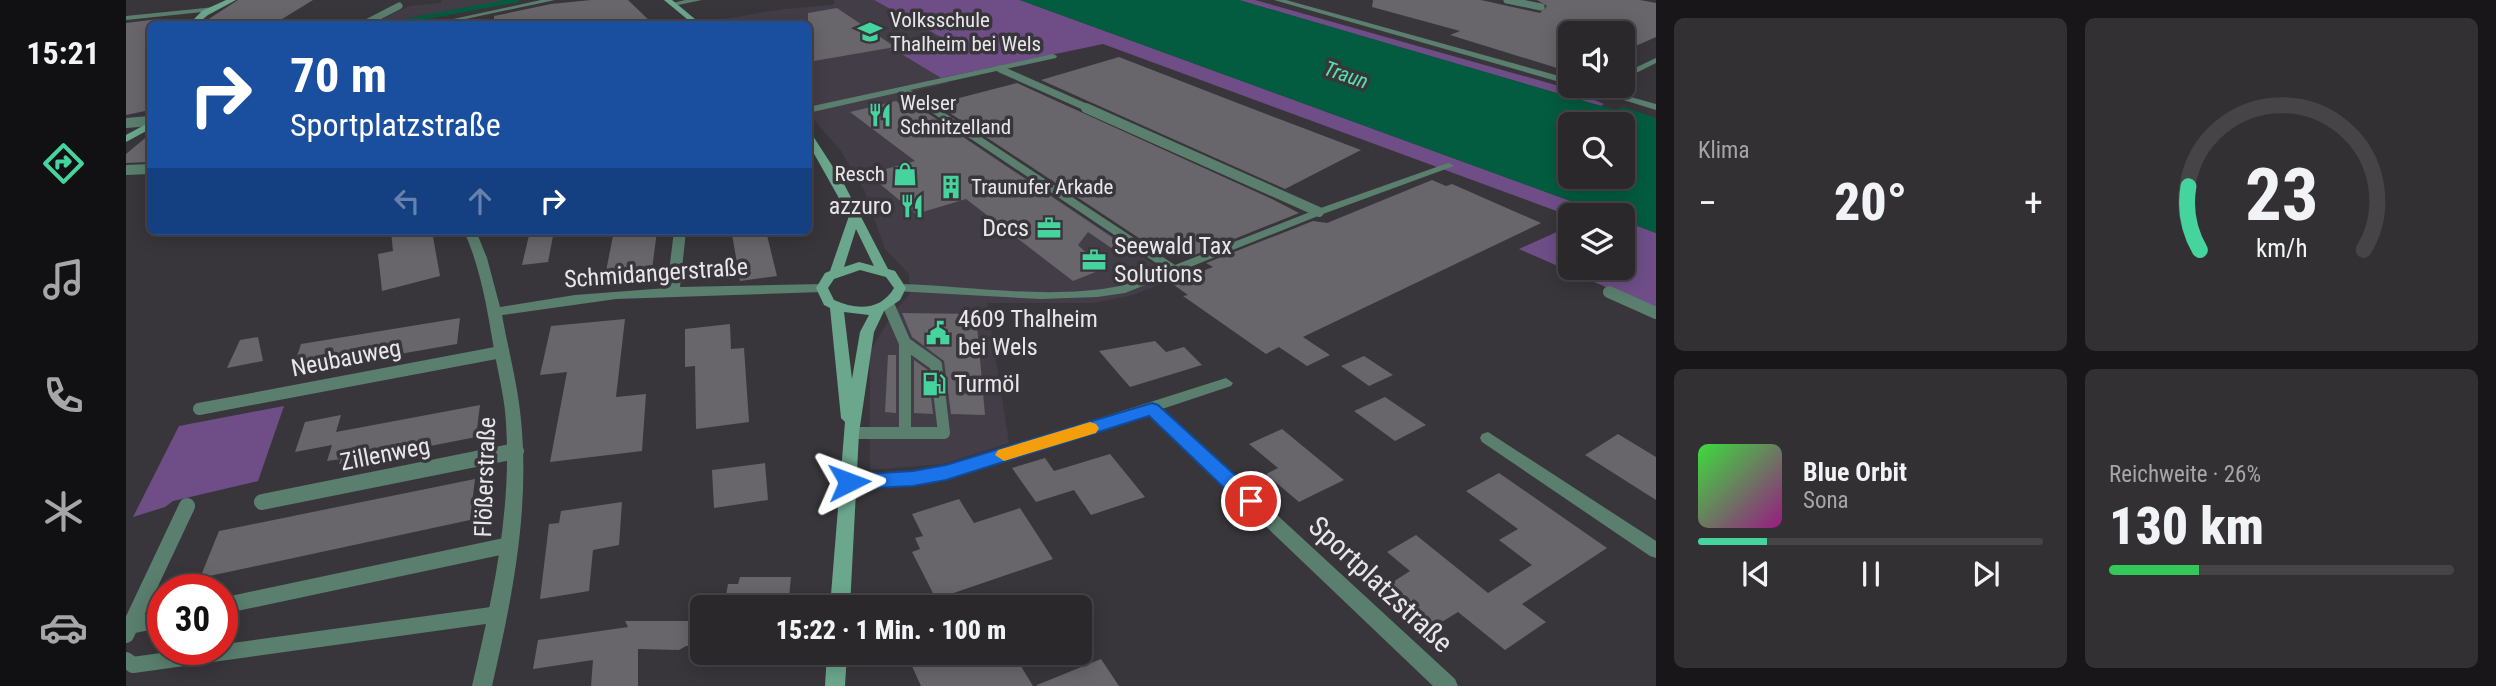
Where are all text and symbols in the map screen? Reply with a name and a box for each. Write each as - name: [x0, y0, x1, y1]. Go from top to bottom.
- place label: Volksschule Thalheim bei Wels: [890, 8, 1041, 56]
- school or university icon: Volksschule Thalheim bei Wels: [856, 18, 884, 46]
- map controls: [1558, 21, 1635, 280]
- button: sound: [1558, 21, 1635, 98]
- text: 15:21: [26, 34, 100, 72]
- text: 70 m: [290, 47, 387, 104]
- icon: right: [175, 49, 266, 140]
- water label: Traun: [1321, 56, 1371, 94]
- place label: Welser Schnitzelland: [900, 91, 1011, 139]
- restaurant icon: Welser Schnitzelland: [866, 101, 894, 129]
- text: Sportplatzstraße: [290, 106, 501, 144]
- button: search: [1558, 112, 1635, 189]
- text: Klima: [1698, 137, 1749, 164]
- icon: directions: [39, 139, 88, 188]
- text: 23: [2245, 153, 2318, 239]
- shop icon: Resch: [891, 160, 919, 188]
- place label: Resch: [835, 162, 885, 186]
- text: 20°: [1834, 172, 1907, 233]
- building icon: Traunufer Arkade: [937, 173, 965, 201]
- place label: Traunufer Arkade: [971, 175, 1114, 199]
- text: −: [1698, 181, 1717, 225]
- text: +: [2024, 181, 2043, 225]
- icon: left: [388, 182, 426, 220]
- icon: ahead: [461, 182, 499, 220]
- icon: right: [534, 182, 572, 220]
- place label: azzuro: [829, 192, 892, 220]
- restaurant icon: azzuro: [898, 192, 926, 220]
- button: layers: [1558, 203, 1635, 280]
- place label: Dccs: [982, 214, 1029, 242]
- office icon: Dccs: [1035, 214, 1063, 242]
- place label: Seewald Tax Solutions: [1114, 232, 1232, 288]
- text: km/h: [2256, 234, 2307, 263]
- office icon: Seewald Tax Solutions: [1080, 246, 1108, 274]
- street label: Schmidangerstraße: [563, 253, 749, 293]
- icon: music: [39, 255, 88, 304]
- place label: 4609 Thalheim bei Wels: [958, 305, 1098, 361]
- public building icon: 4609 Thalheim bei Wels: [924, 319, 952, 347]
- street label: Neubauweg: [289, 334, 403, 382]
- fuel station icon: Turmöl: [920, 370, 948, 398]
- place label: Turmöl: [954, 370, 1020, 398]
- icon: phone: [39, 371, 88, 420]
- street label: Flößerstraße: [469, 416, 501, 538]
- street label: Zillenweg: [338, 432, 432, 476]
- position arrow: [812, 445, 886, 519]
- text: Blue Orbit: [1803, 457, 1907, 487]
- text: Reichweite · 26%: [2109, 461, 2261, 488]
- pin: [1221, 471, 1281, 531]
- icon: arrive: [1232, 482, 1270, 520]
- icon: climate: [39, 487, 88, 536]
- text: Sona: [1803, 487, 1849, 514]
- text: 130 km: [2109, 496, 2264, 557]
- street label: Sportplatzstraße: [1302, 509, 1459, 659]
- icon: previous: [1737, 555, 1775, 593]
- icon: pause: [1852, 555, 1890, 593]
- icon: next: [1967, 555, 2005, 593]
- speed limit sign: 30: [147, 574, 238, 665]
- icon: car: [39, 603, 88, 652]
- text: 15:22 · 1 Min. · 100 m: [776, 615, 1006, 645]

